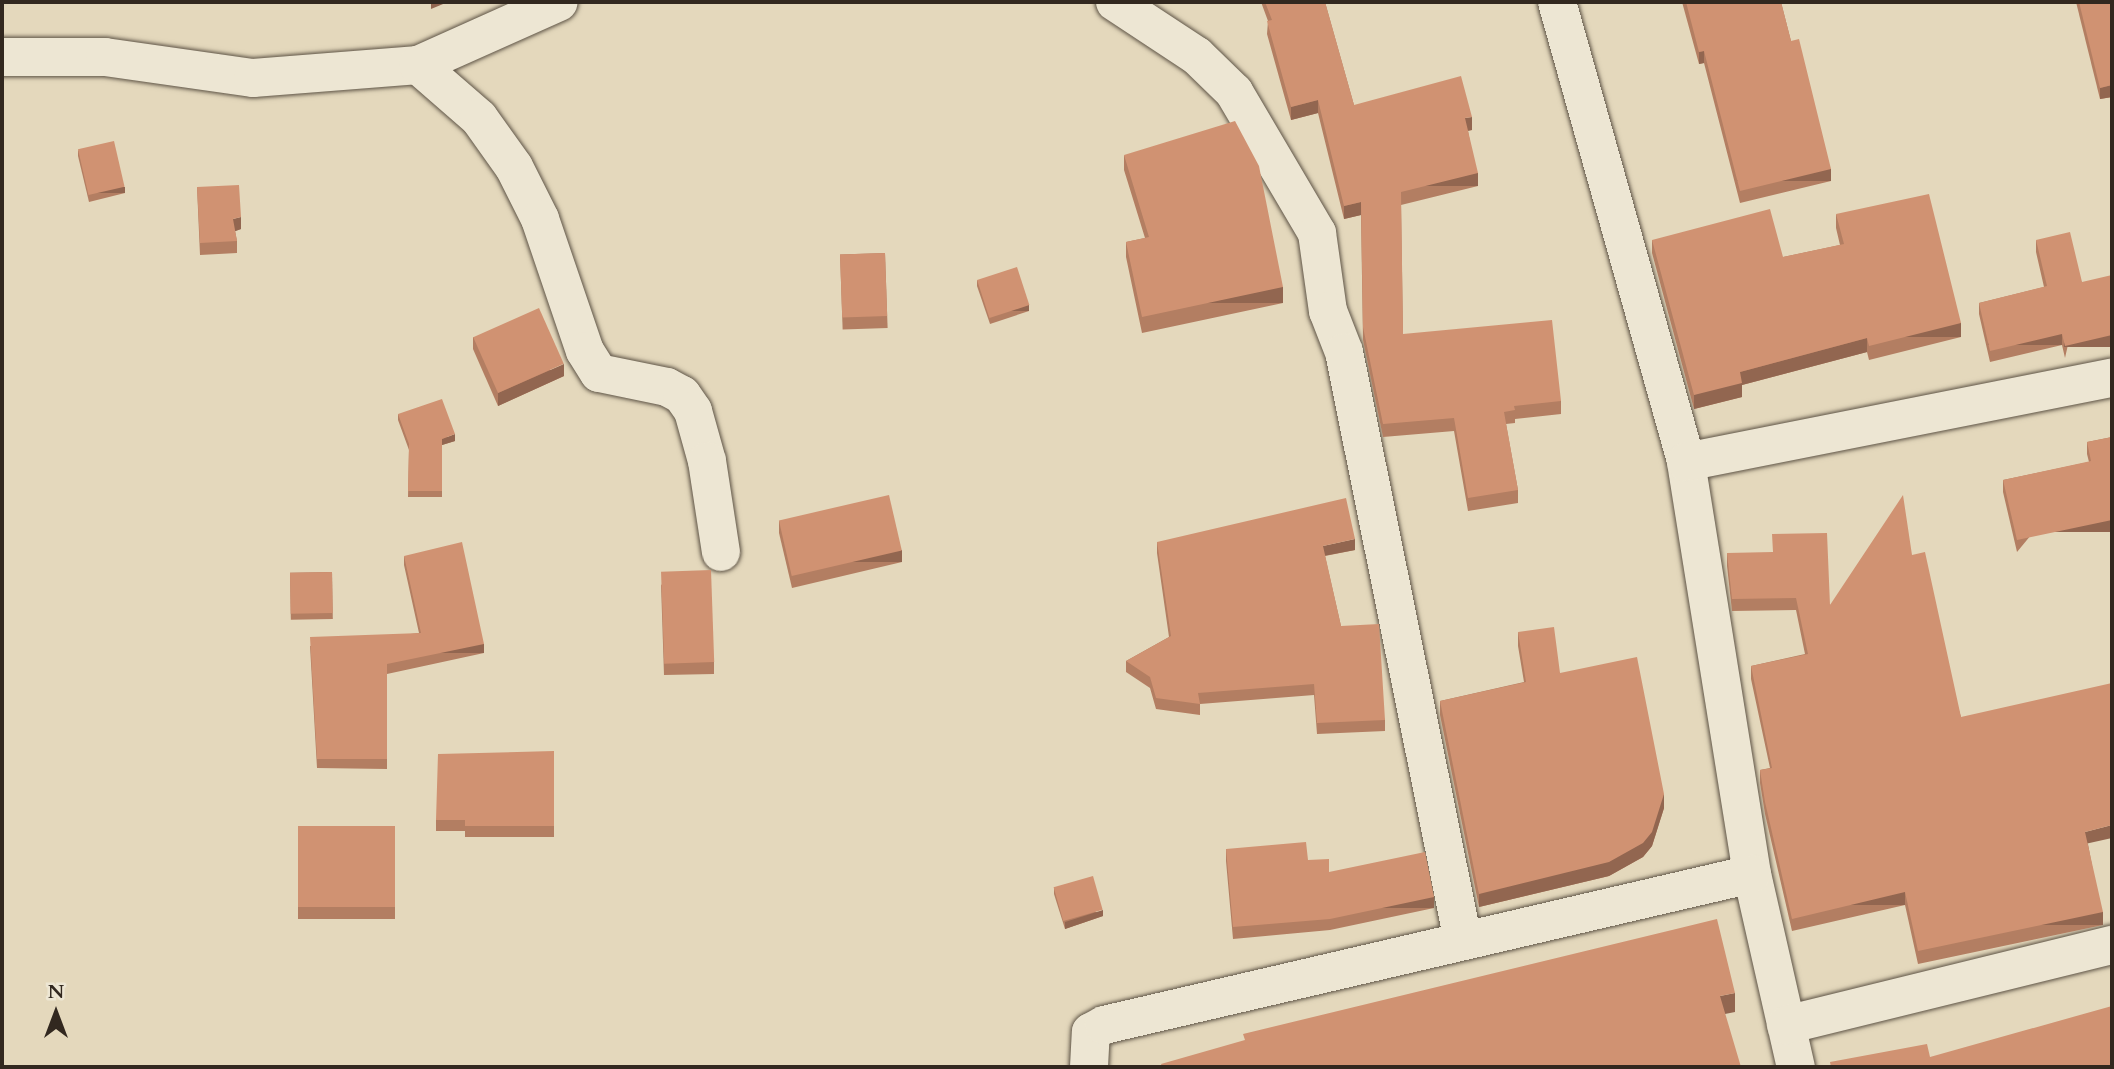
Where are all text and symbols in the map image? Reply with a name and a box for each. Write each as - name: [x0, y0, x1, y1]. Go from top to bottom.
- north arrow: [21, 978, 91, 1048]
- text: N: [48, 979, 64, 1005]

